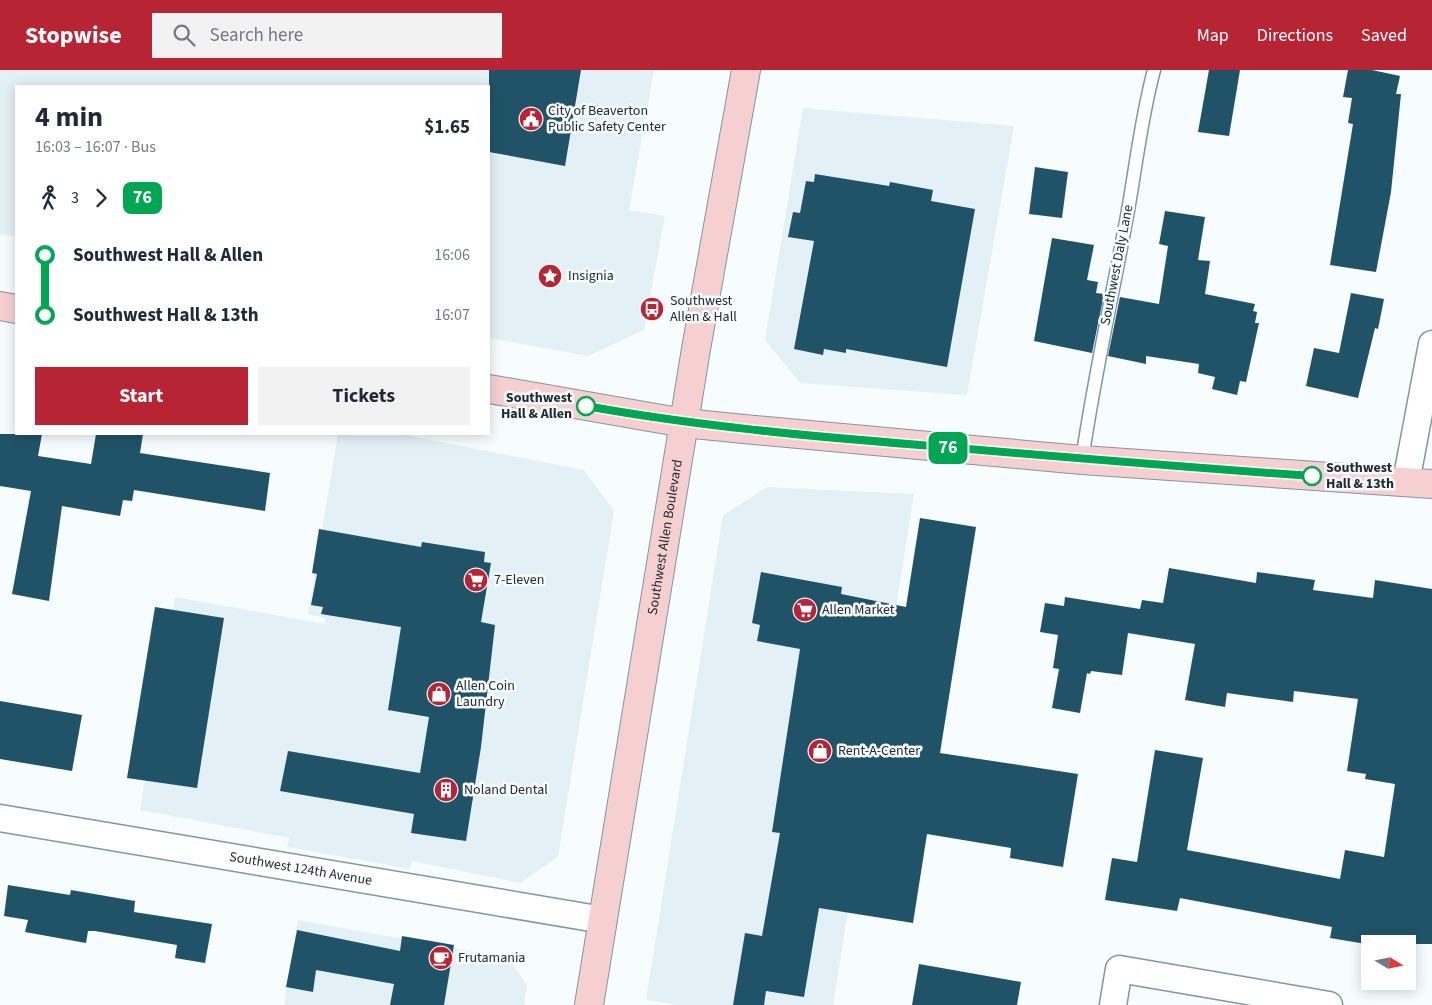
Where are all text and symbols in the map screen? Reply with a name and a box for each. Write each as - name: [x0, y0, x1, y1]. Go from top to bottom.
- search box: [152, 13, 502, 58]
- text: Stopwise: [25, 18, 122, 53]
- icon: search: [170, 21, 198, 49]
- text: Search here: [210, 22, 303, 49]
- text: Map: [1197, 23, 1229, 48]
- text: Directions: [1257, 23, 1333, 48]
- text: Saved: [1361, 23, 1407, 48]
- text: 4 min: [35, 97, 103, 137]
- place label: City of Beaverton Public Safety Center: [548, 101, 666, 137]
- public building icon: City of Beaverton Public Safety Center: [518, 106, 544, 132]
- text: $1.65: [424, 114, 470, 141]
- text: 16:03 – 16:07 · Bus: [35, 136, 156, 158]
- icon: walk: [35, 184, 63, 212]
- icon: forward: [87, 184, 115, 212]
- text: 76: [133, 185, 152, 210]
- text: 3: [71, 187, 79, 209]
- street label: Southwest Daly Lane: [1096, 203, 1138, 327]
- text: Southwest Hall & Allen: [73, 242, 263, 269]
- text: 16:06: [434, 244, 470, 266]
- place icon: Insignia: [537, 263, 563, 289]
- place label: Insignia: [568, 266, 614, 286]
- place label: Southwest Allen & Hall: [670, 291, 737, 327]
- bus stop icon: Southwest Allen & Hall: [639, 296, 665, 322]
- text: Southwest Hall & 13th: [73, 302, 259, 329]
- text: 16:07: [434, 304, 470, 326]
- button: Start: [35, 367, 248, 425]
- button: Tickets: [258, 367, 470, 425]
- place label: Southwest Hall & Allen: [501, 388, 573, 424]
- marker: Southwest Hall & Allen: [576, 396, 596, 416]
- line badge: 76: [926, 432, 970, 464]
- text: 76: [938, 435, 958, 460]
- street label: Southwest Allen Boulevard: [643, 458, 688, 616]
- place label: Southwest Hall & 13th: [1326, 458, 1394, 494]
- marker: Southwest Hall & 13th: [1302, 466, 1322, 486]
- supermarket icon: 7-Eleven: [463, 567, 489, 593]
- place label: 7-Eleven: [494, 570, 544, 590]
- supermarket icon: Allen Market: [792, 597, 818, 623]
- place label: Allen Market: [822, 600, 895, 620]
- place label: Allen Coin Laundry: [456, 676, 515, 712]
- shop icon: Allen Coin Laundry: [426, 681, 452, 707]
- shop icon: Rent-A-Center: [807, 738, 833, 764]
- place label: Rent-A-Center: [838, 741, 920, 761]
- building icon: Noland Dental: [433, 777, 459, 803]
- place label: Noland Dental: [464, 780, 548, 800]
- street label: Southwest 124th Avenue: [228, 847, 374, 891]
- north arrow: [1361, 935, 1416, 990]
- map controls: [1361, 935, 1416, 990]
- cafe icon: Frutamania: [428, 945, 454, 971]
- place label: Frutamania: [458, 948, 525, 968]

